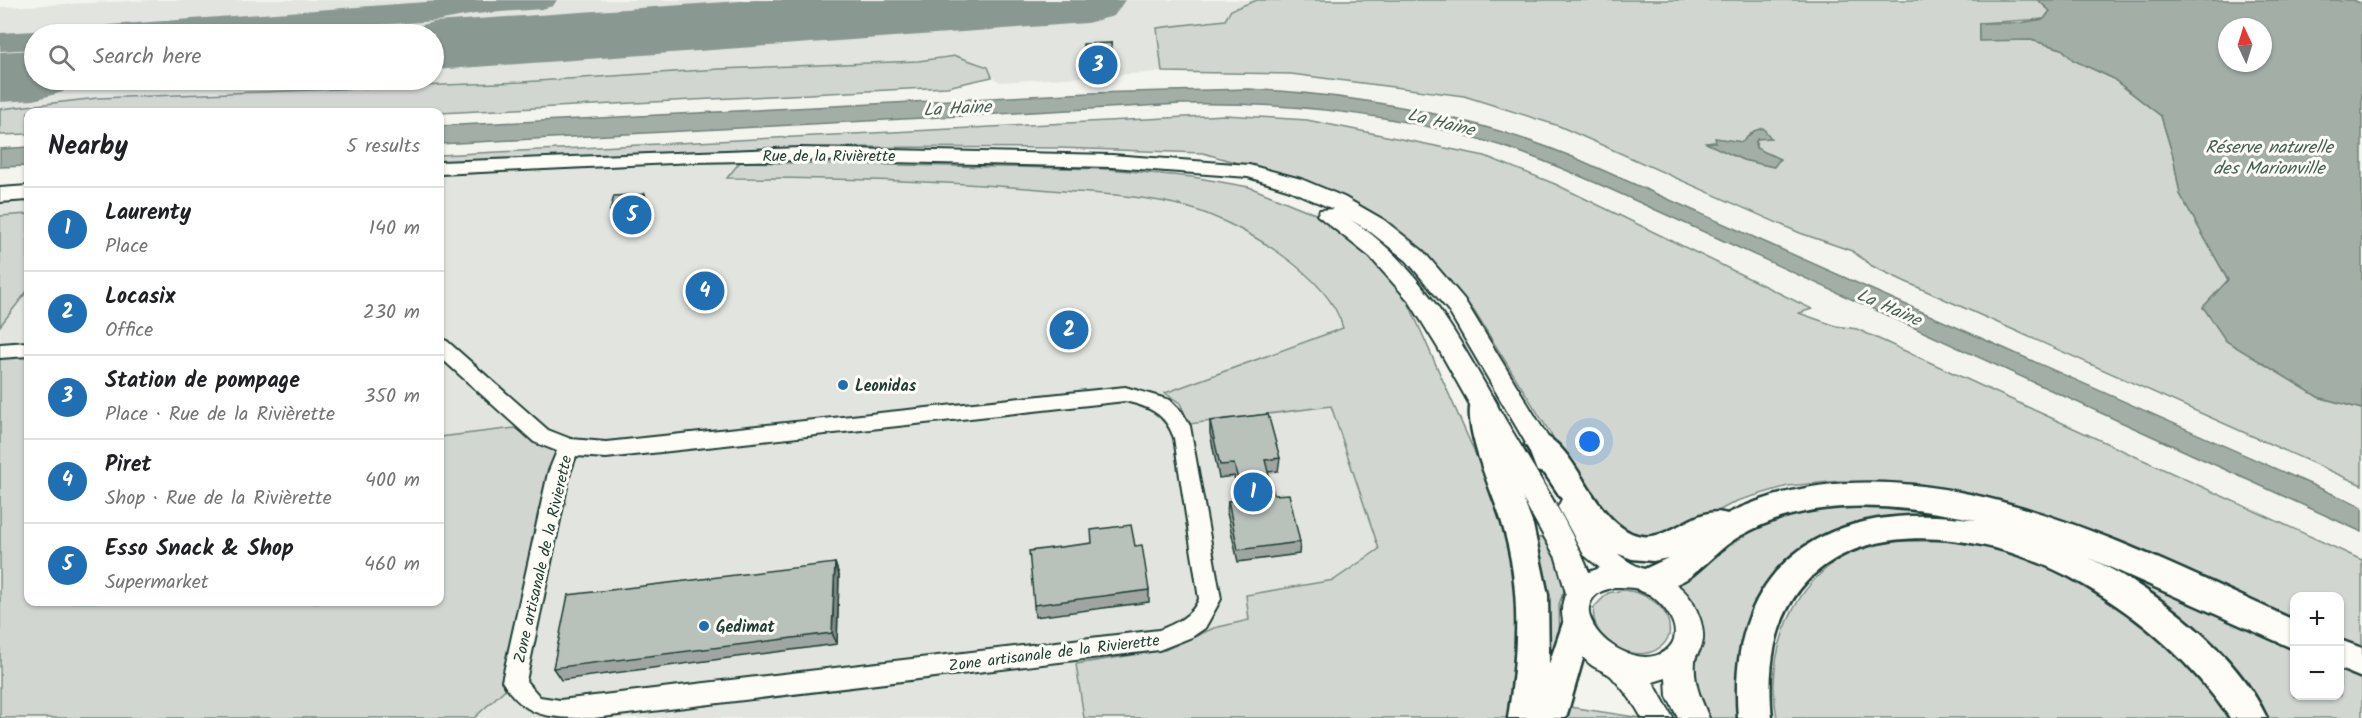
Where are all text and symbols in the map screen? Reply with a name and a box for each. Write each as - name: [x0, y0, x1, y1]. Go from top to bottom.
- north arrow: [2218, 18, 2272, 72]
- search box: [24, 24, 444, 90]
- text: Search here: [93, 40, 201, 75]
- icon: search: [45, 41, 78, 74]
- pin: 3: [1078, 42, 1118, 88]
- water label: La Haine: [922, 93, 994, 126]
- water label: La Haine: [1404, 101, 1479, 146]
- text: Nearby: [48, 126, 128, 168]
- text: 5 results: [346, 131, 420, 163]
- water label: Réserve naturelle des Marionville: [2205, 134, 2335, 184]
- street label: Rue de la Rivièrette: [763, 144, 895, 169]
- pin: 5: [612, 192, 652, 238]
- text: Laurenty: [105, 196, 191, 231]
- text: 1: [64, 213, 71, 245]
- text: 140 m: [369, 213, 420, 245]
- text: Place: [105, 231, 148, 263]
- pin: 4: [686, 268, 724, 314]
- text: Locasix: [105, 280, 175, 315]
- water label: La Haine: [1851, 281, 1927, 336]
- text: 2: [62, 297, 73, 329]
- text: 230 m: [363, 297, 420, 329]
- pin: 2: [1050, 308, 1088, 352]
- text: Office: [105, 315, 153, 347]
- text: Station de pompage: [105, 364, 300, 399]
- place label: Leonidas: [855, 374, 917, 399]
- marker: Leonidas: [836, 378, 850, 392]
- text: 3: [62, 381, 73, 413]
- text: 350 m: [364, 381, 420, 413]
- text: Place · Rue de la Rivièrette: [105, 399, 335, 431]
- your location: [1575, 427, 1604, 456]
- text: Piret: [105, 448, 151, 483]
- street label: Zone artisanale de la Rivierette: [507, 453, 580, 666]
- text: 4: [62, 465, 73, 497]
- text: 400 m: [365, 465, 420, 497]
- pin: 1: [1234, 470, 1272, 514]
- text: Shop · Rue de la Rivièrette: [105, 483, 332, 515]
- text: Esso Snack & Shop: [105, 532, 294, 567]
- text: 5: [62, 549, 73, 581]
- text: 460 m: [364, 549, 420, 581]
- text: Supermarket: [105, 567, 208, 599]
- map controls: [2290, 592, 2344, 700]
- button: +: [2290, 592, 2344, 646]
- place label: Gedimat: [716, 615, 775, 640]
- marker: Gedimat: [697, 619, 711, 633]
- street label: Zone artisanale de la Rivierette: [947, 628, 1161, 679]
- button: −: [2290, 646, 2344, 700]

